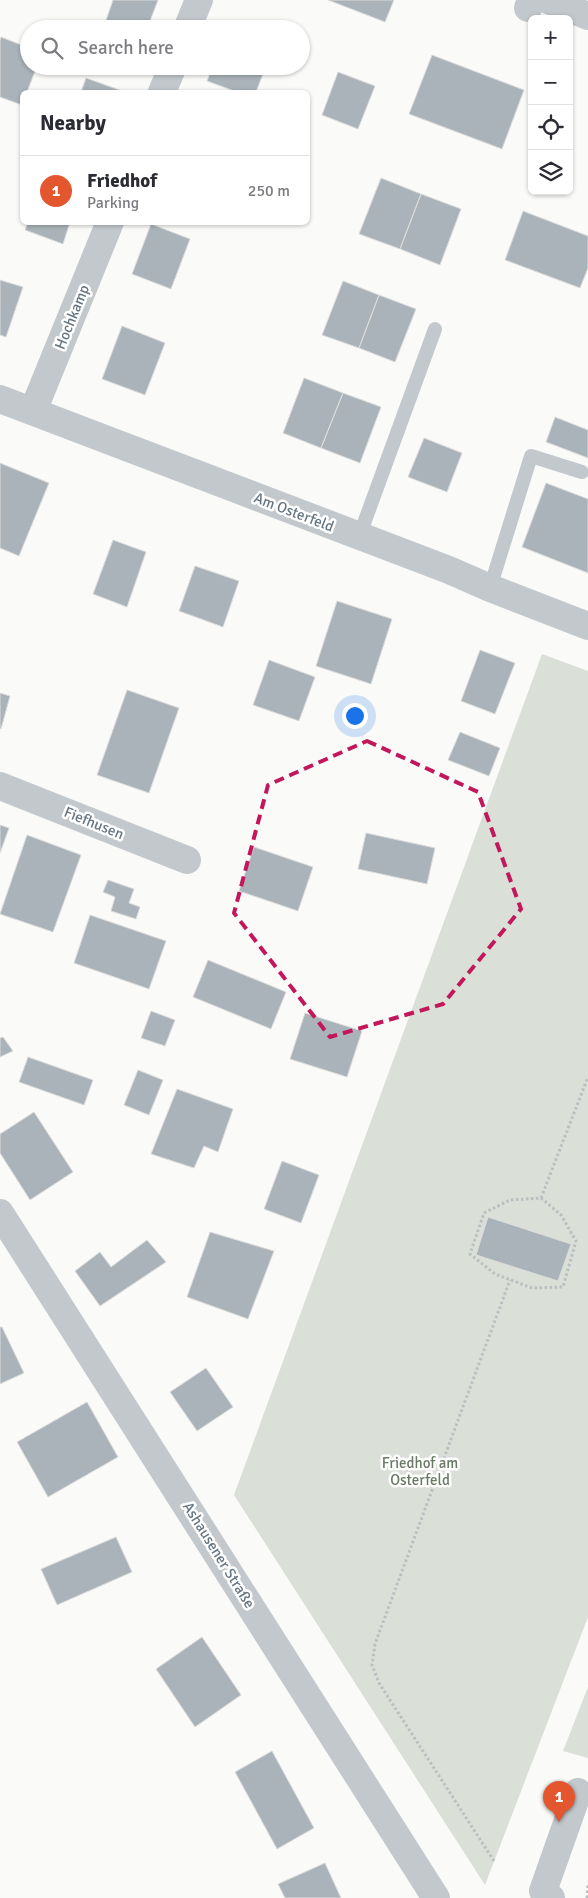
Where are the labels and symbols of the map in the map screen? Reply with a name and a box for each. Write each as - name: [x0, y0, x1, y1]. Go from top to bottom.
- street label: Hochkamp: [51, 282, 93, 352]
- street label: Am Osterfeld: [252, 489, 337, 535]
- your location: [342, 703, 368, 729]
- street label: Fiefhusen: [61, 803, 127, 843]
- park label: Friedhof am Osterfeld: [382, 1454, 458, 1489]
- street label: Ashausener Straße: [179, 1499, 259, 1611]
- pin: 1: [543, 1781, 575, 1822]

